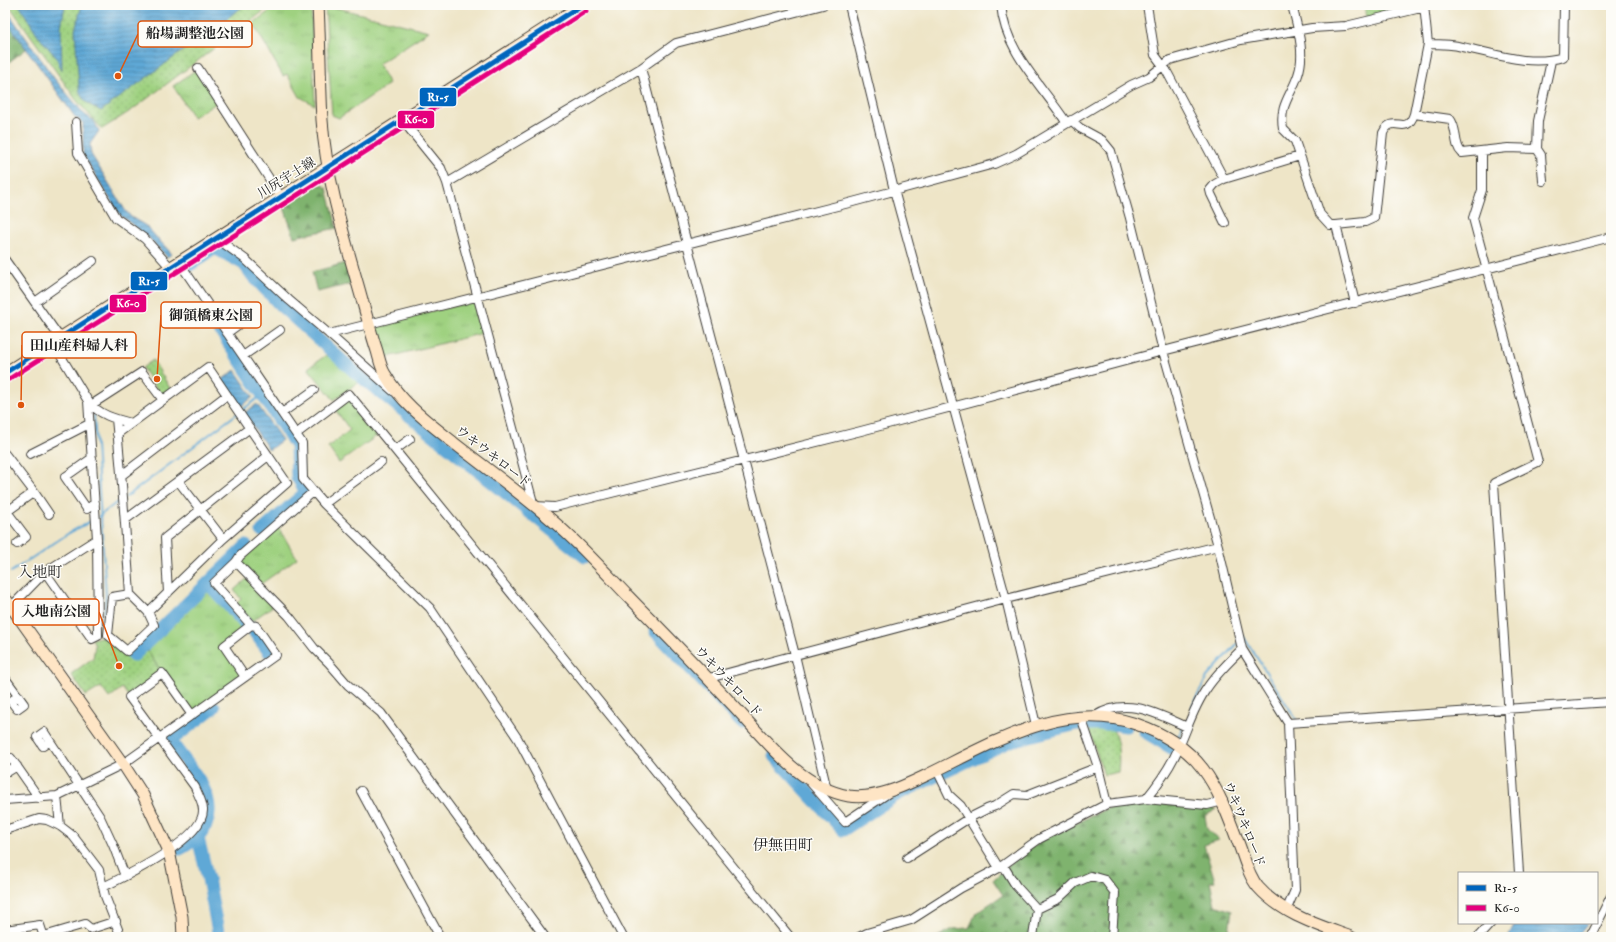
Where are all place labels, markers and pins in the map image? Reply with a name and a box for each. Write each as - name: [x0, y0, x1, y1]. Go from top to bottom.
- callout: 船場調整池公園: [138, 21, 252, 47]
- callout: 御領橋東公園: [161, 302, 261, 328]
- callout: 田山産科婦人科: [22, 332, 136, 358]
- callout: 入地南公園: [13, 599, 99, 625]

